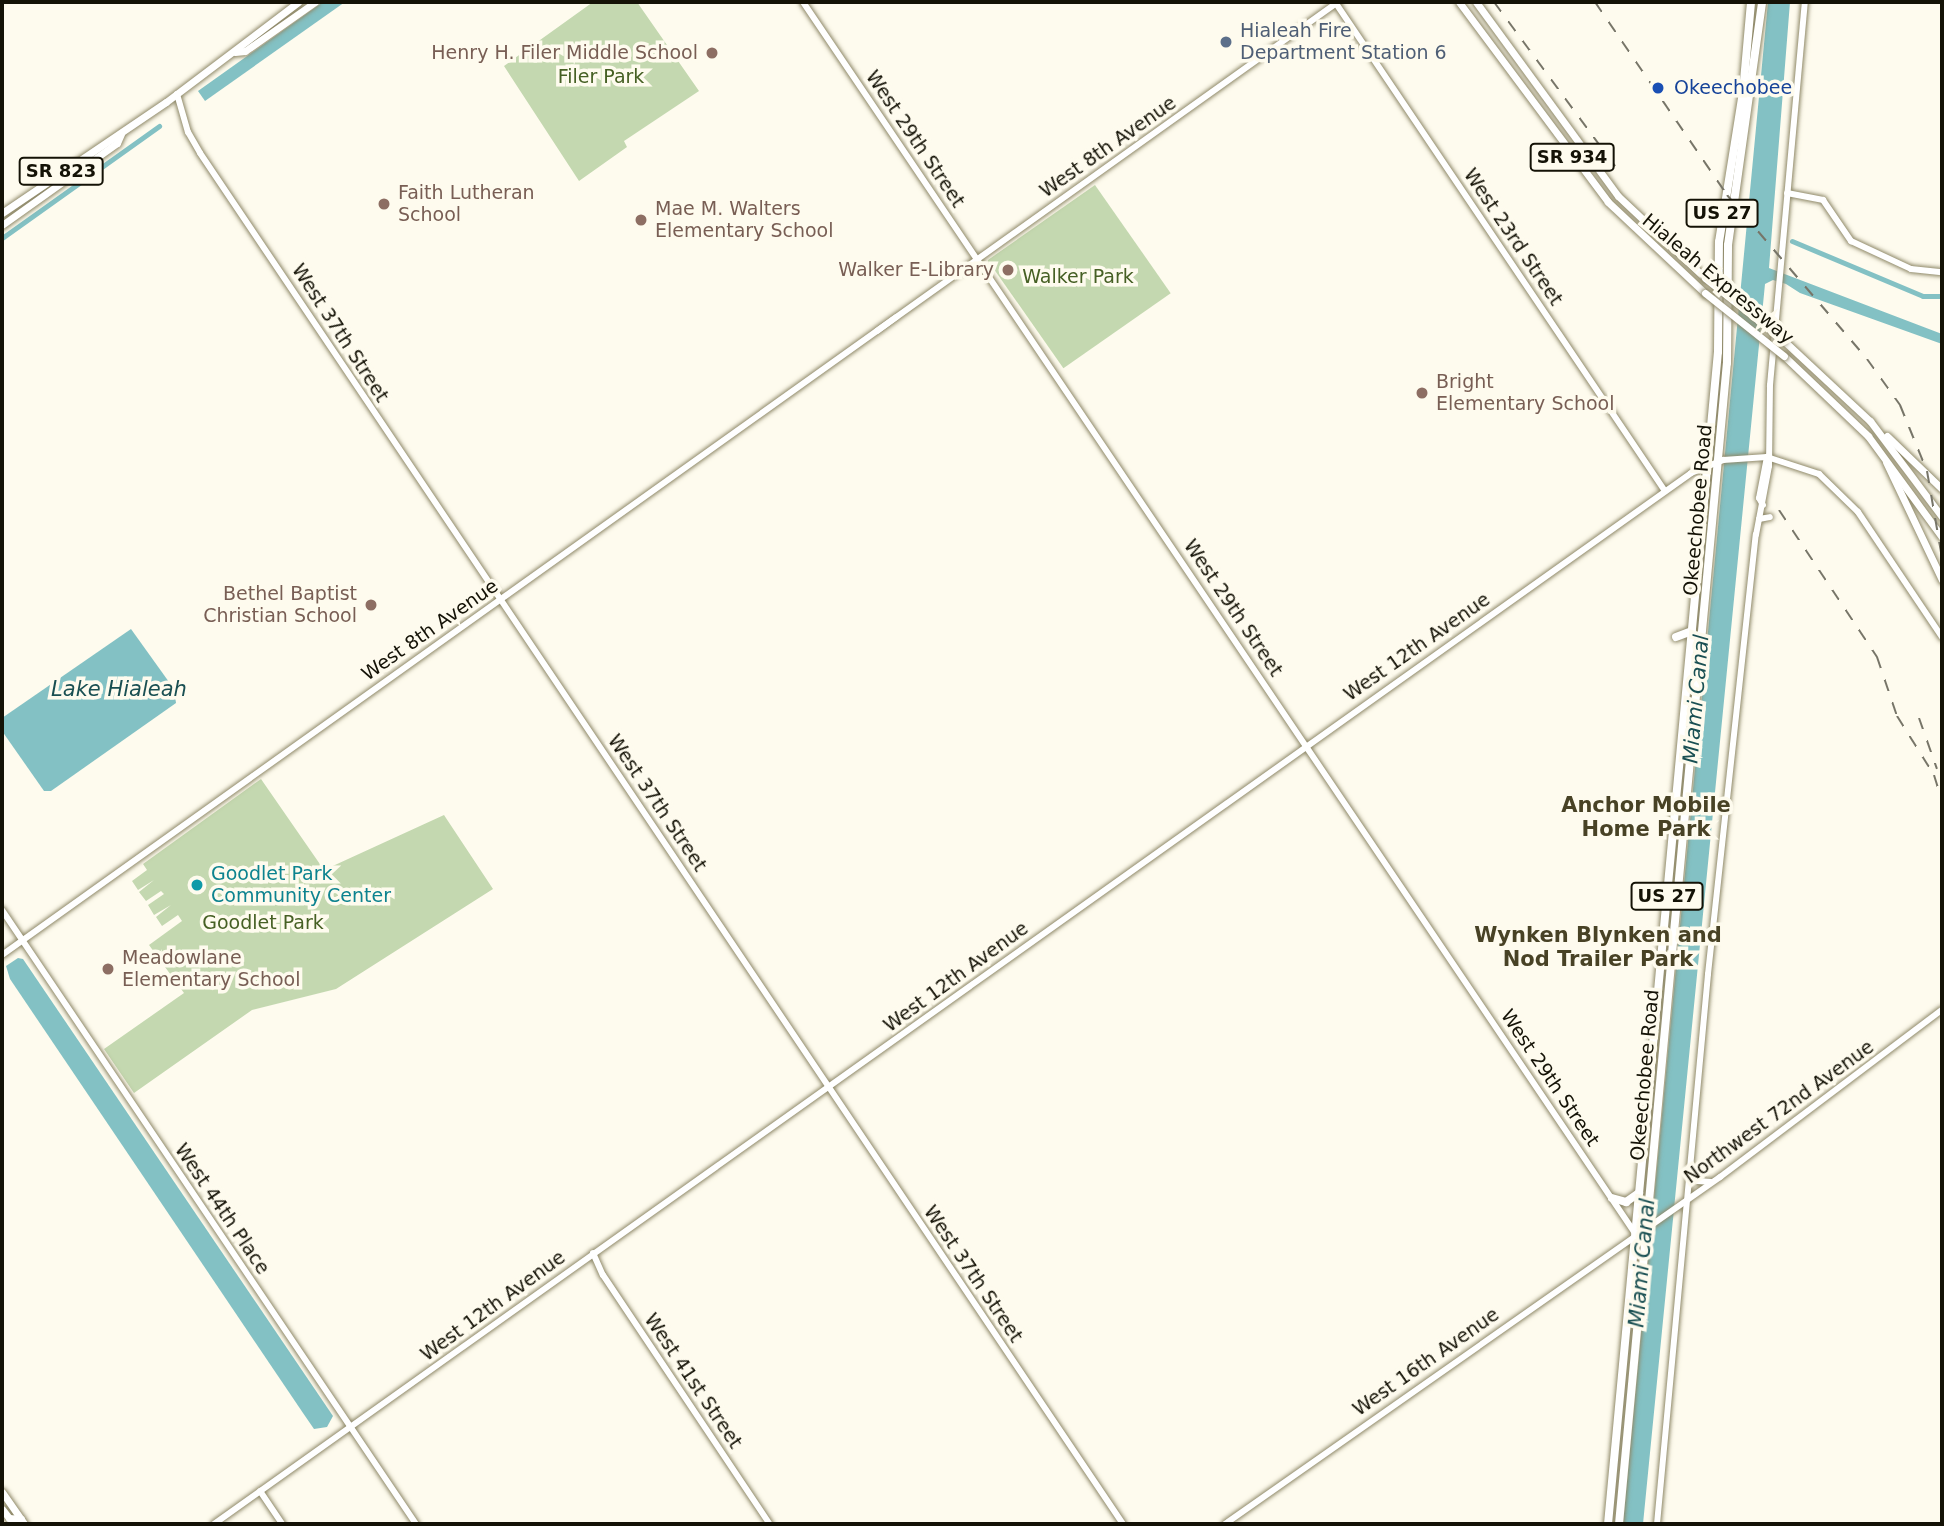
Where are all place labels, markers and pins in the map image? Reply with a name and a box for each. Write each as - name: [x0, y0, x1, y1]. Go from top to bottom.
- place label: Hialeah Fire Department Station 6: [1240, 20, 1447, 64]
- marker: Hialeah Fire Department Station 6: [1218, 34, 1234, 50]
- place label: Henry H. Filer Middle School: [431, 42, 698, 64]
- marker: Henry H. Filer Middle School: [704, 45, 720, 61]
- place label: Okeechobee: [1674, 77, 1792, 99]
- marker: Okeechobee: [1648, 78, 1668, 98]
- place label: Faith Lutheran School: [398, 182, 535, 226]
- marker: Faith Lutheran School: [376, 196, 392, 212]
- place label: Mae M. Walters Elementary School: [655, 198, 833, 242]
- marker: Mae M. Walters Elementary School: [633, 212, 649, 228]
- place label: Walker E-Library: [838, 259, 994, 281]
- marker: Walker E-Library: [1000, 262, 1016, 278]
- place label: Bright Elementary School: [1436, 371, 1614, 415]
- marker: Bright Elementary School: [1414, 385, 1430, 401]
- place label: Bethel Baptist Christian School: [203, 583, 357, 627]
- marker: Bethel Baptist Christian School: [363, 597, 379, 613]
- place label: Goodlet Park Community Center: [211, 863, 391, 907]
- marker: Goodlet Park Community Center: [189, 877, 205, 893]
- place label: Meadowlane Elementary School: [122, 947, 300, 991]
- marker: Meadowlane Elementary School: [100, 961, 116, 977]

